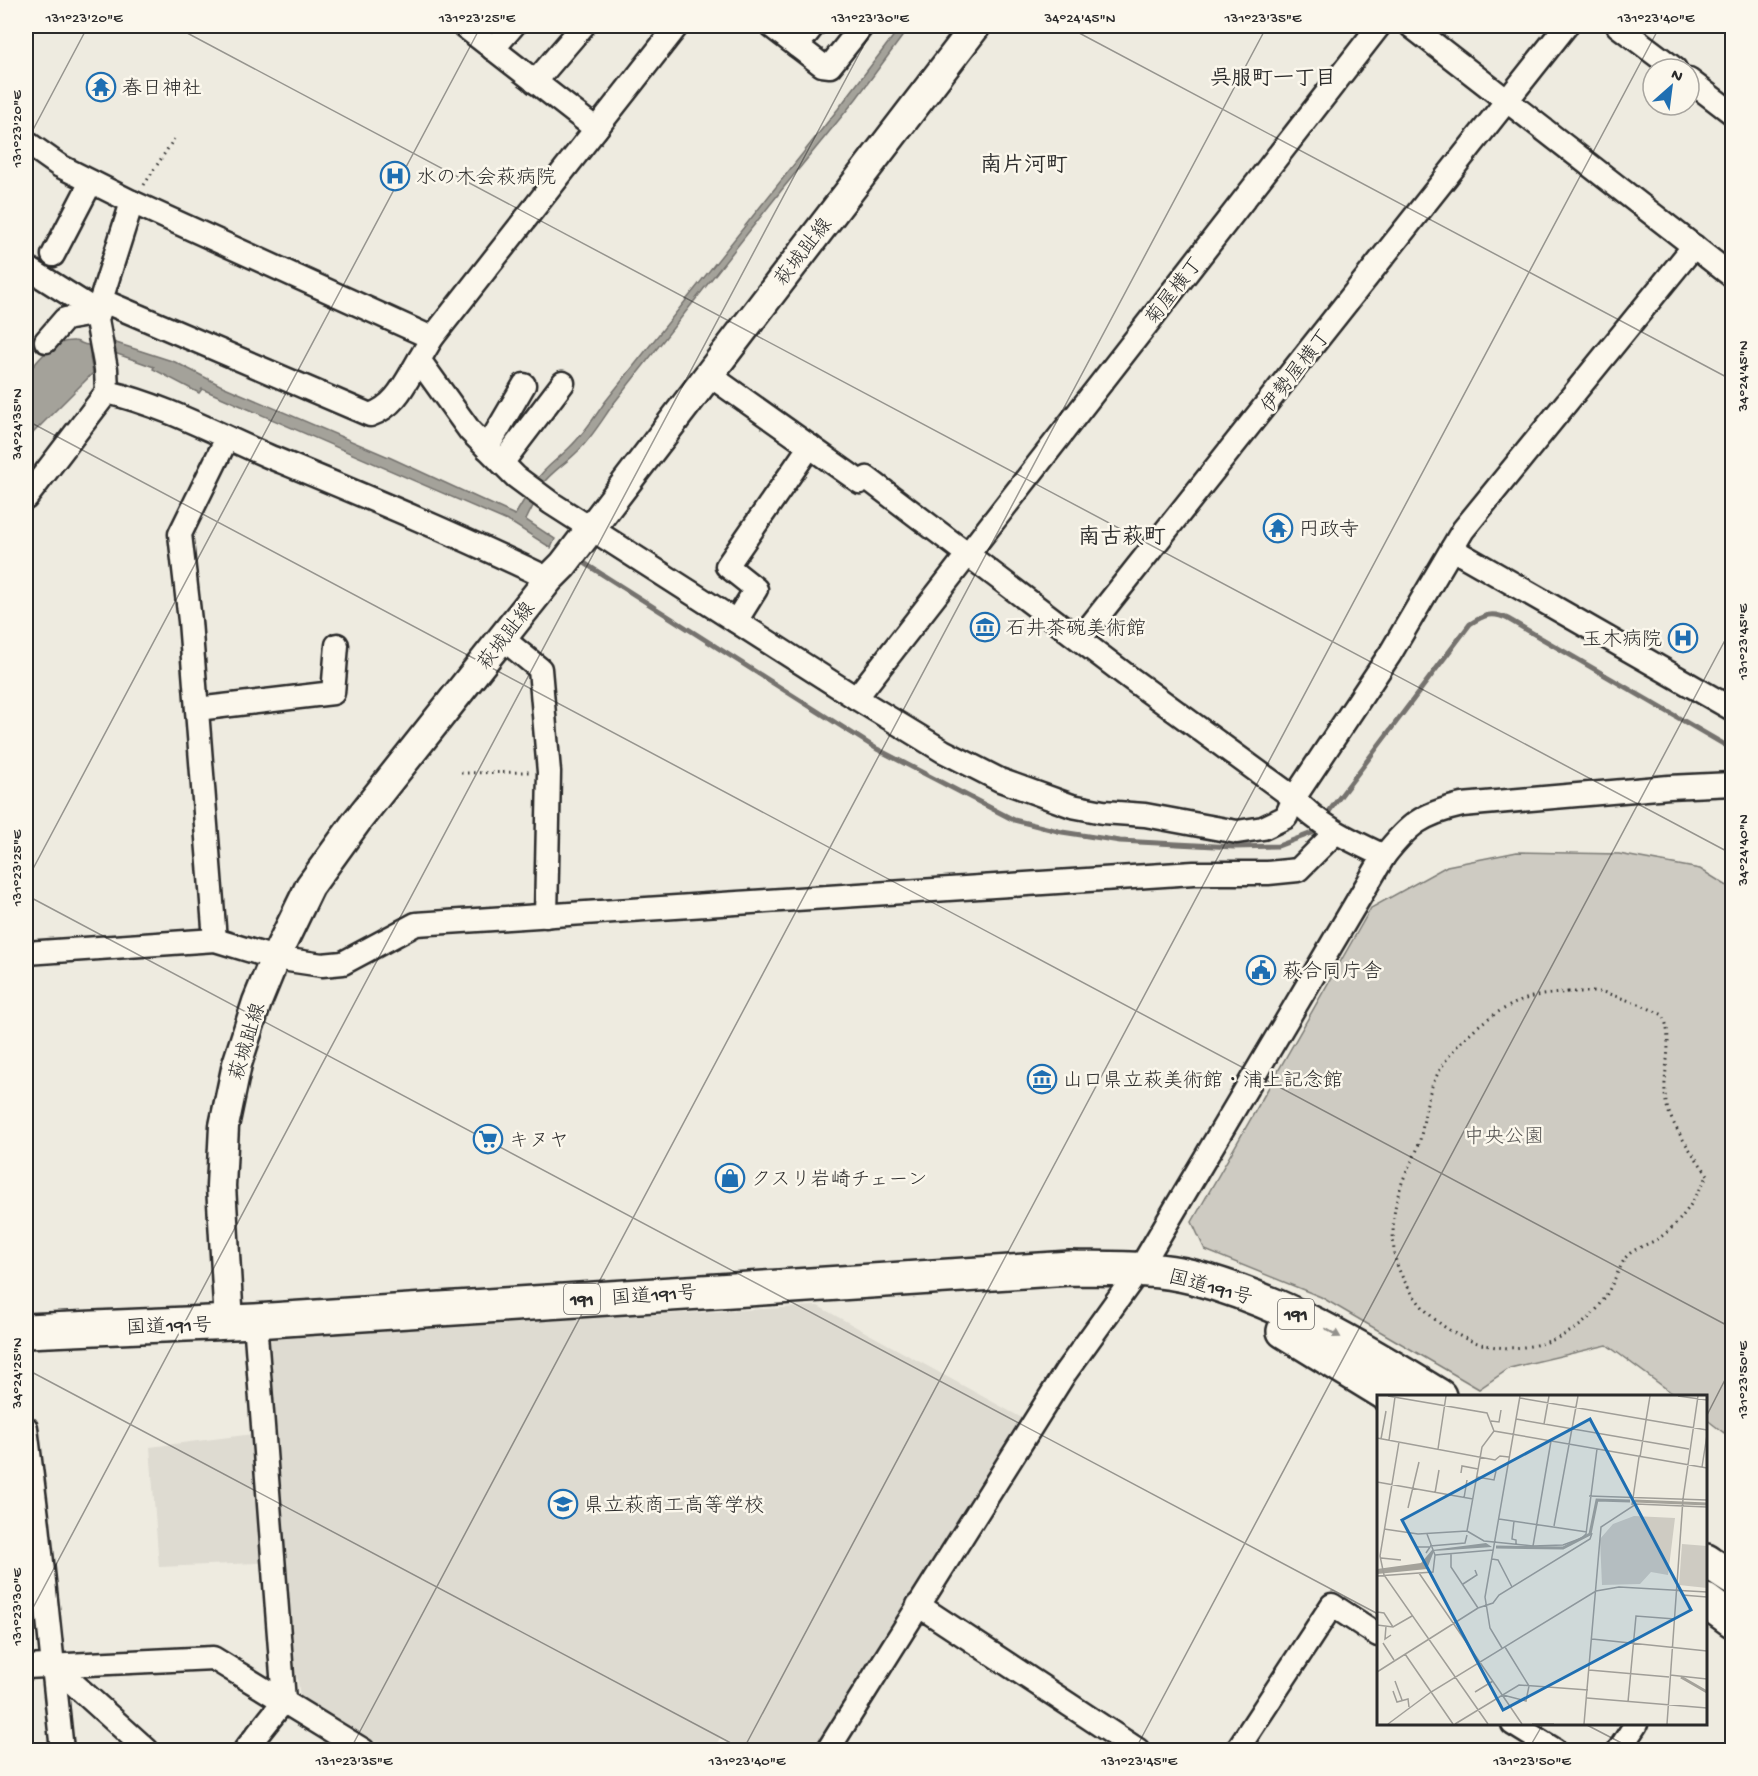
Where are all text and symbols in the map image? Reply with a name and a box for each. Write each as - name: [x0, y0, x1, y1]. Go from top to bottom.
- text: 131°23'20"E: [44, 10, 123, 28]
- text: 131°23'25"E: [438, 10, 516, 28]
- text: 131°23'30"E: [830, 10, 909, 28]
- text: 34°24'45"N: [1044, 10, 1116, 28]
- text: 131°23'35"E: [1224, 10, 1302, 28]
- text: 131°23'40"E: [1617, 10, 1695, 28]
- north arrow: [1641, 57, 1701, 117]
- text: N: [1667, 66, 1686, 88]
- district label: 呉服町一丁目: [1210, 67, 1336, 93]
- temple icon: 春日神社: [85, 71, 117, 103]
- place label: 春日神社: [122, 77, 202, 102]
- text: 131°23'20"E: [9, 90, 27, 169]
- district label: 南片河町: [980, 152, 1068, 180]
- hospital icon: 水の木会萩病院: [379, 160, 411, 192]
- place label: 水の木会萩病院: [416, 166, 556, 191]
- street label: 萩城趾線: [769, 213, 838, 292]
- street label: 菊屋横丁: [1140, 252, 1209, 331]
- street label: 伊勢屋横丁: [1256, 324, 1338, 419]
- text: 34°24'45"N: [1735, 340, 1753, 412]
- text: 34°24'35"N: [9, 388, 27, 461]
- temple icon: 円政寺: [1262, 512, 1294, 544]
- place label: 円政寺: [1299, 518, 1359, 543]
- district label: 南古萩町: [1078, 524, 1166, 552]
- street label: 萩城趾線: [472, 597, 541, 676]
- text: 131°23'45"E: [1735, 603, 1753, 681]
- museum icon: 石井茶碗美術館: [969, 611, 1001, 643]
- place label: 石井茶碗美術館: [1006, 617, 1146, 642]
- hospital icon: 玉木病院: [1667, 622, 1699, 654]
- place label: 玉木病院: [1582, 628, 1662, 653]
- text: 34°24'40"N: [1735, 814, 1753, 887]
- text: 131°23'25"E: [9, 829, 27, 907]
- public building icon: 萩合同庁舎: [1245, 954, 1277, 986]
- place label: 萩合同庁舎: [1282, 960, 1382, 985]
- street label: 萩城趾線: [225, 1000, 272, 1084]
- museum icon: 山口県立萩美術館・浦上記念館: [1026, 1063, 1058, 1095]
- place label: 山口県立萩美術館・浦上記念館: [1063, 1069, 1343, 1094]
- supermarket icon: キヌヤ: [472, 1123, 504, 1155]
- park label: 中央公園: [1464, 1125, 1544, 1150]
- place label: キヌヤ: [509, 1131, 569, 1154]
- shop icon: クスリ岩崎チェーン: [714, 1162, 746, 1194]
- place label: クスリ岩崎チェーン: [751, 1168, 927, 1193]
- street label: 国道191号: [1165, 1266, 1255, 1312]
- street label: 国道191号: [610, 1282, 698, 1312]
- road number: 191: [564, 1284, 600, 1314]
- road number: 191: [1278, 1299, 1314, 1329]
- street label: 国道191号: [126, 1315, 213, 1341]
- one-way arrow: [1324, 1328, 1341, 1338]
- text: 34°24'25"N: [9, 1337, 27, 1410]
- text: 131°23'50"E: [1735, 1341, 1753, 1420]
- inset map: [1377, 1395, 1707, 1725]
- school or university icon: 県立萩商工高等学校: [547, 1488, 579, 1520]
- place label: 県立萩商工高等学校: [584, 1494, 764, 1519]
- text: 131°23'30"E: [9, 1568, 27, 1647]
- text: 131°23'35"E: [315, 1753, 393, 1771]
- text: 131°23'40"E: [708, 1753, 786, 1771]
- text: 131°23'45"E: [1100, 1753, 1178, 1771]
- text: 131°23'50"E: [1492, 1753, 1571, 1771]

